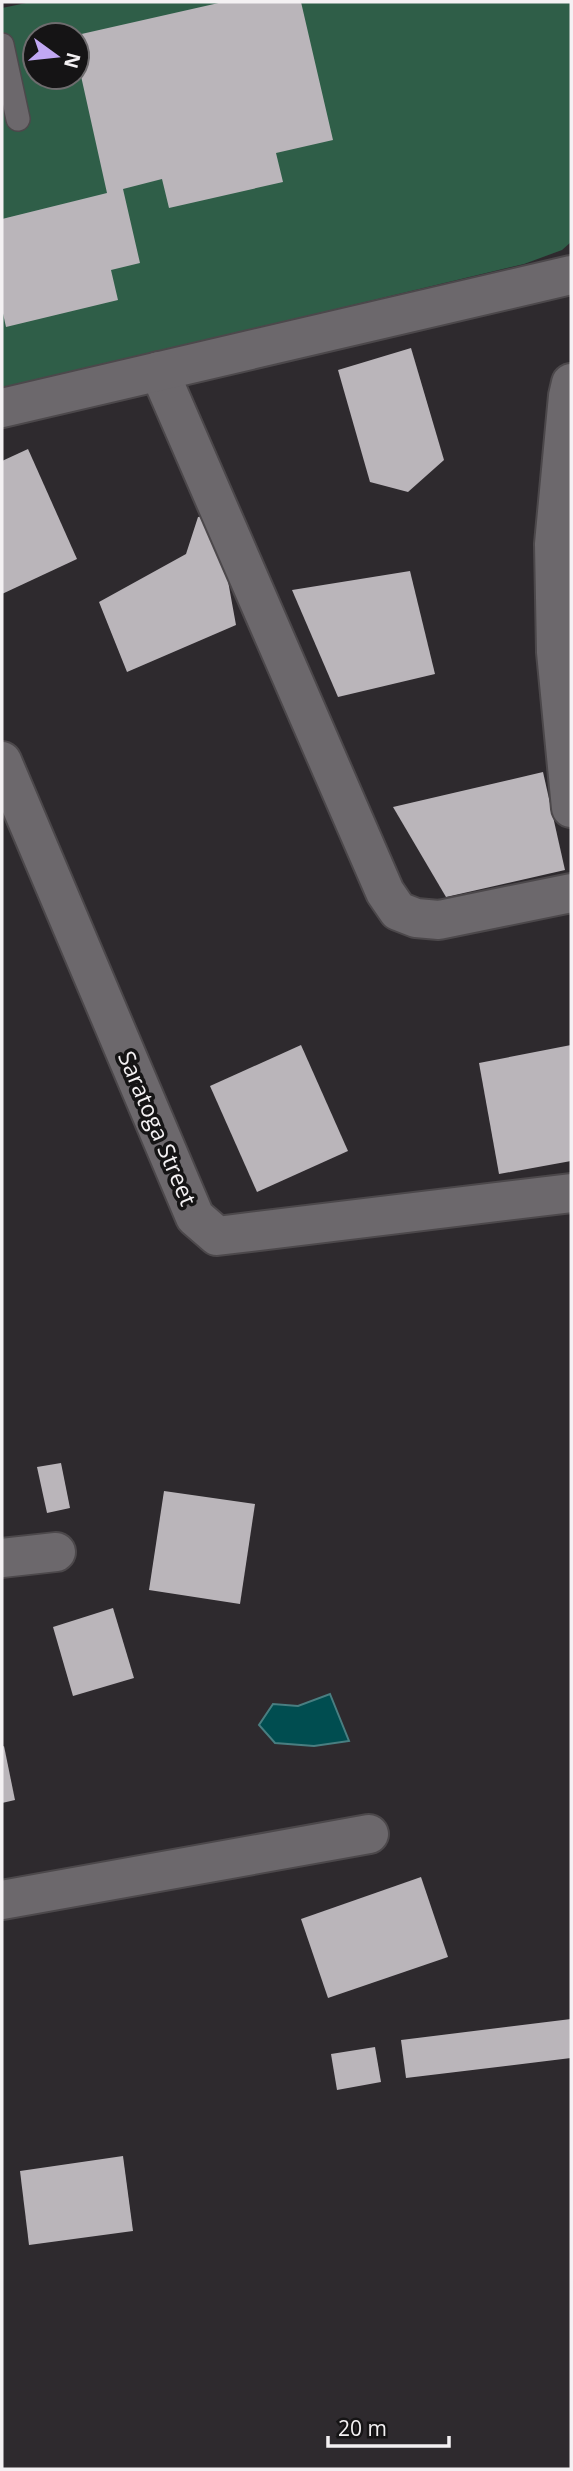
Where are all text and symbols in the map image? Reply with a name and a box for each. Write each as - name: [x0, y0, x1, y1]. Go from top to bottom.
- north arrow: [21, 21, 91, 91]
- text: N: [58, 50, 87, 71]
- street label: Saratoga Street: [111, 1046, 205, 1210]
- scale bar: [328, 2404, 449, 2448]
- text: 20 m: [338, 2414, 387, 2442]

